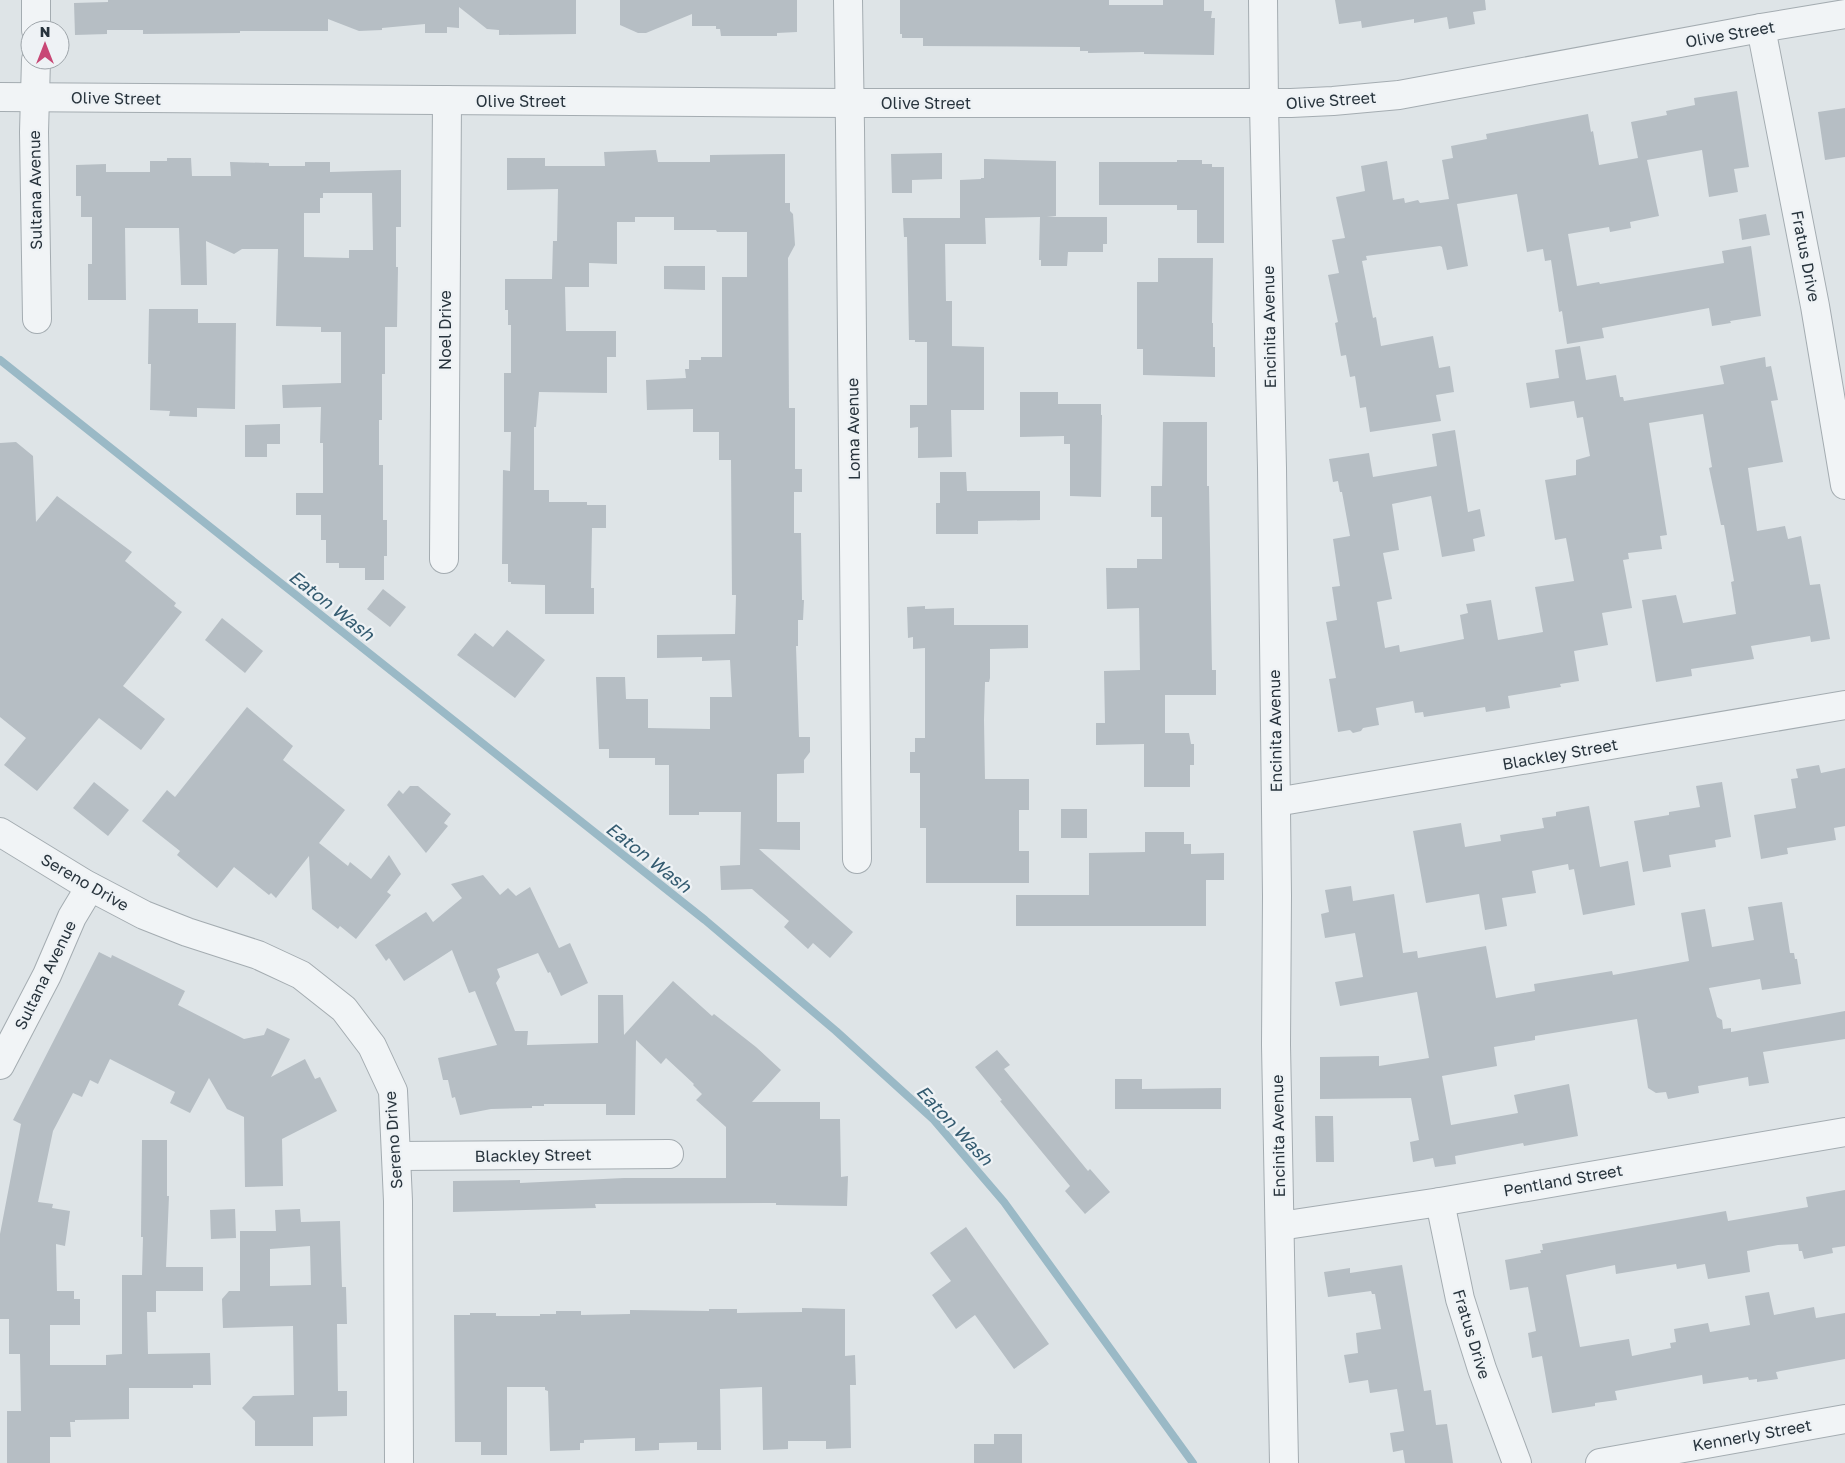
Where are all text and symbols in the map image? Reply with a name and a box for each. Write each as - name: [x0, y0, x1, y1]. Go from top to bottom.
- street label: Olive Street: [1684, 16, 1776, 52]
- north arrow: [20, 20, 70, 70]
- text: N: [40, 23, 50, 40]
- street label: Olive Street: [71, 87, 161, 109]
- street label: Olive Street: [1285, 87, 1377, 113]
- street label: Olive Street: [476, 91, 566, 111]
- street label: Olive Street: [881, 93, 971, 113]
- street label: Sultana Avenue: [24, 130, 46, 250]
- street label: Fratus Drive: [1787, 209, 1825, 303]
- street label: Encinita Avenue: [1258, 265, 1280, 389]
- street label: Noel Drive: [435, 290, 455, 370]
- street label: Loma Avenue: [842, 378, 864, 480]
- water label: Eaton Wash: [285, 565, 380, 646]
- street label: Encinita Avenue: [1264, 669, 1286, 793]
- street label: Blackley Street: [1501, 734, 1619, 774]
- water label: Eaton Wash: [602, 817, 697, 898]
- street label: Sereno Drive: [38, 849, 132, 915]
- street label: Sultana Avenue: [10, 917, 80, 1033]
- street label: Encinita Avenue: [1267, 1074, 1289, 1198]
- water label: Eaton Wash: [912, 1080, 998, 1170]
- street label: Sereno Drive: [380, 1090, 406, 1190]
- street label: Blackley Street: [474, 1144, 592, 1166]
- street label: Pentland Street: [1502, 1160, 1624, 1200]
- street label: Fratus Drive: [1449, 1287, 1495, 1381]
- street label: Kennerly Street: [1691, 1415, 1813, 1455]

